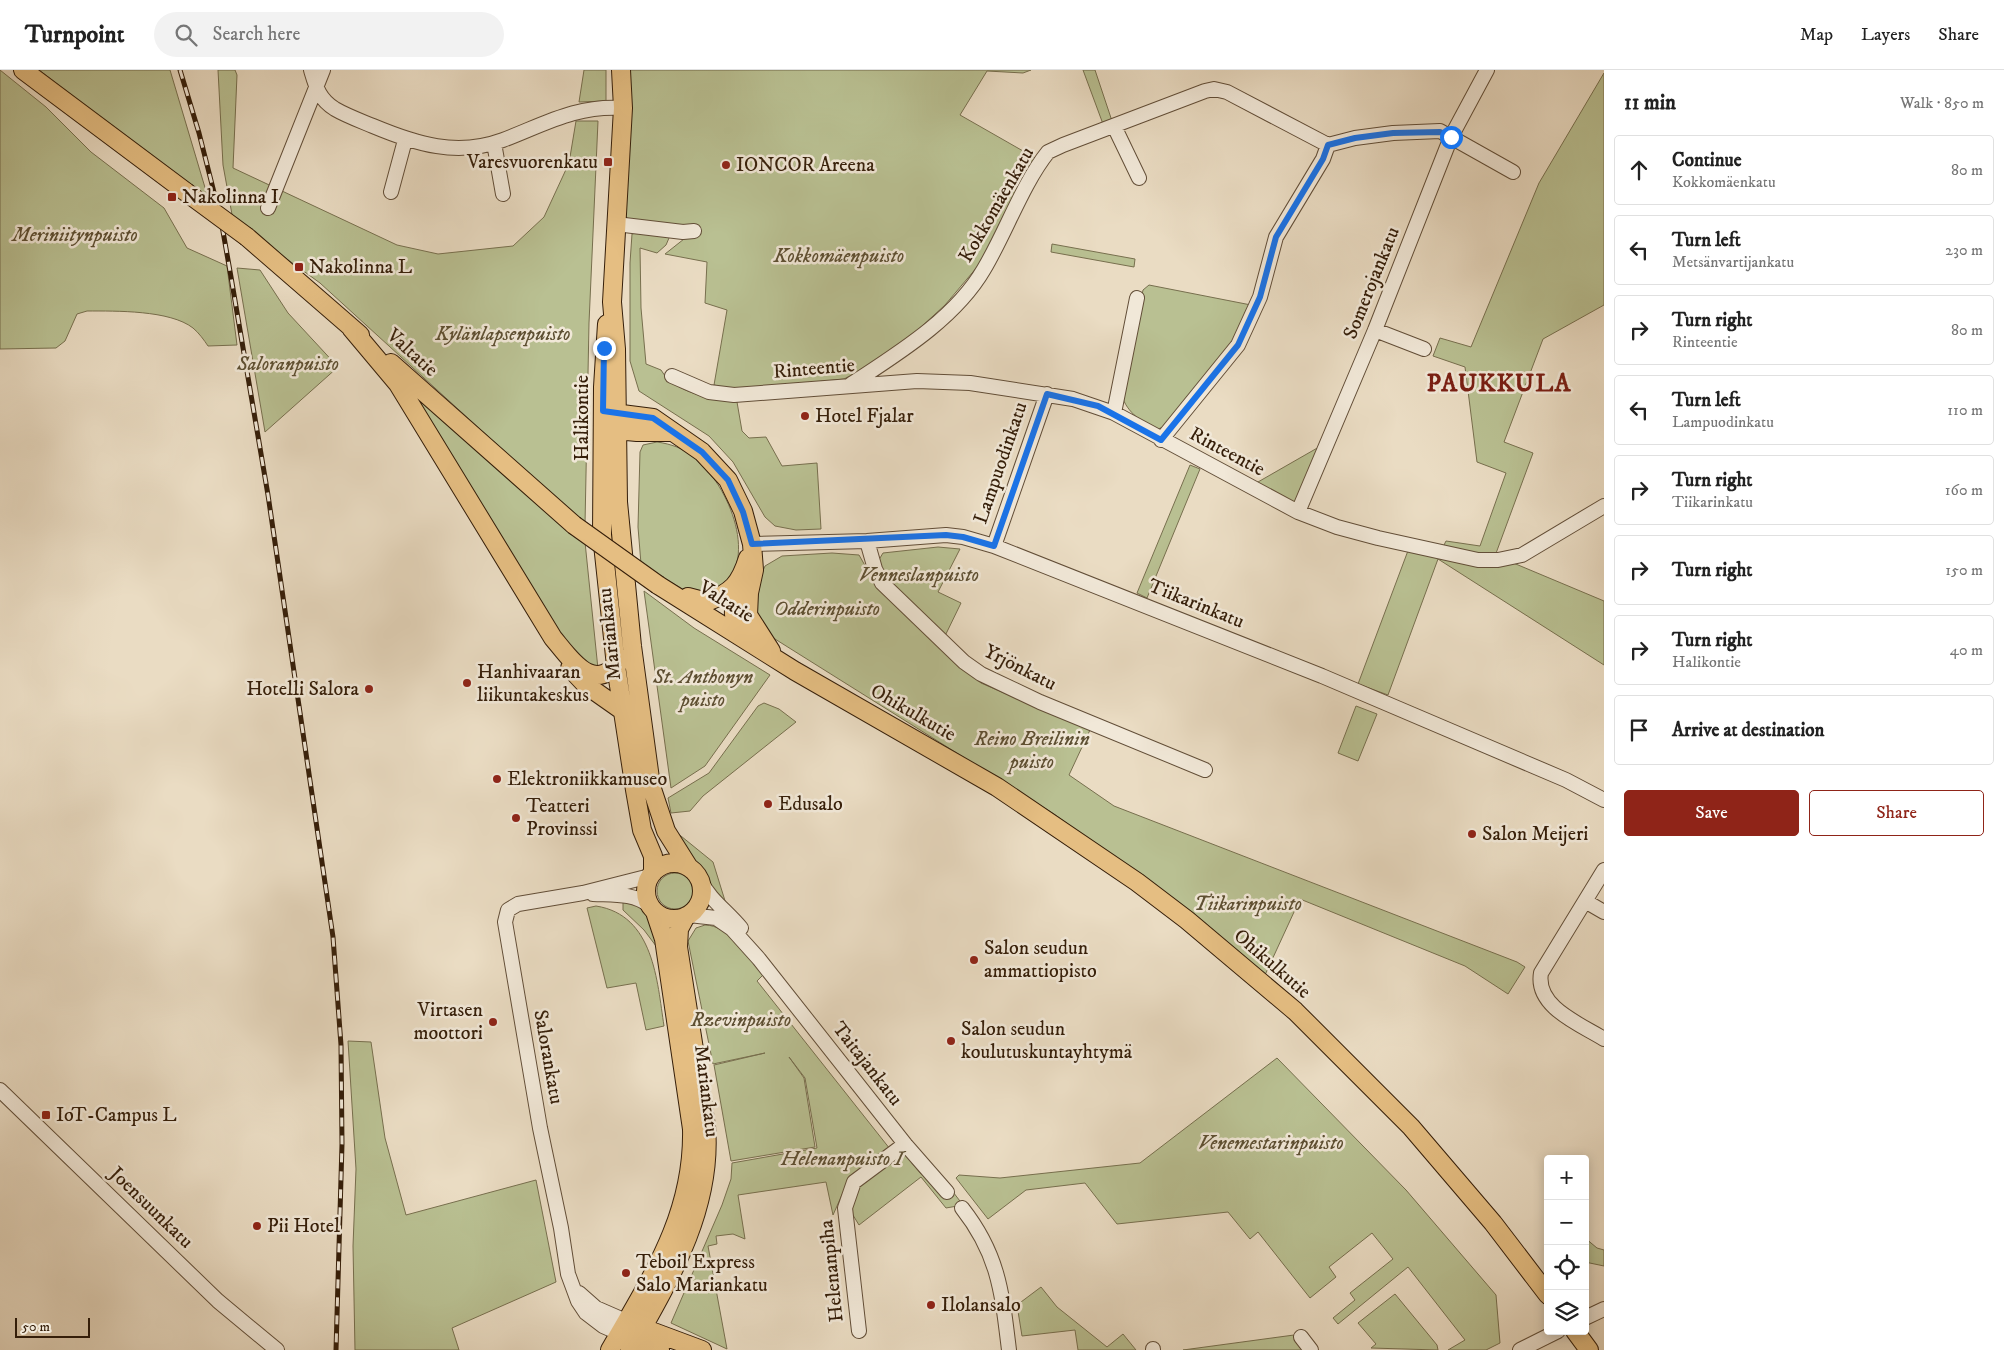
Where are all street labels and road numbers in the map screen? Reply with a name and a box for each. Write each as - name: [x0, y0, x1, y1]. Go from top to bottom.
- street label: Kokkomäenkatu: [954, 143, 1040, 267]
- street label: Somerojankatu: [1338, 223, 1406, 343]
- street label: Valtatie: [380, 323, 443, 383]
- street label: Rinteentie: [772, 353, 856, 385]
- street label: Halikontie: [570, 375, 595, 461]
- street label: Lampuodinkatu: [968, 399, 1034, 527]
- street label: Rinteentie: [1185, 422, 1269, 482]
- street label: Tiikarinkatu: [1144, 573, 1248, 635]
- street label: Valtatie: [693, 575, 758, 629]
- street label: Mariankatu: [593, 587, 627, 681]
- street label: Yrjönkatu: [979, 639, 1061, 697]
- street label: Ohikulkutie: [866, 679, 960, 747]
- street label: Ohikulkutie: [1228, 924, 1316, 1004]
- street label: Salorankatu: [527, 1008, 569, 1106]
- street label: Taitajankatu: [826, 1017, 908, 1111]
- street label: Mariankatu: [688, 1043, 724, 1139]
- street label: Joensuunkatu: [102, 1160, 198, 1254]
- street label: Helenanpiha: [814, 1218, 850, 1323]

